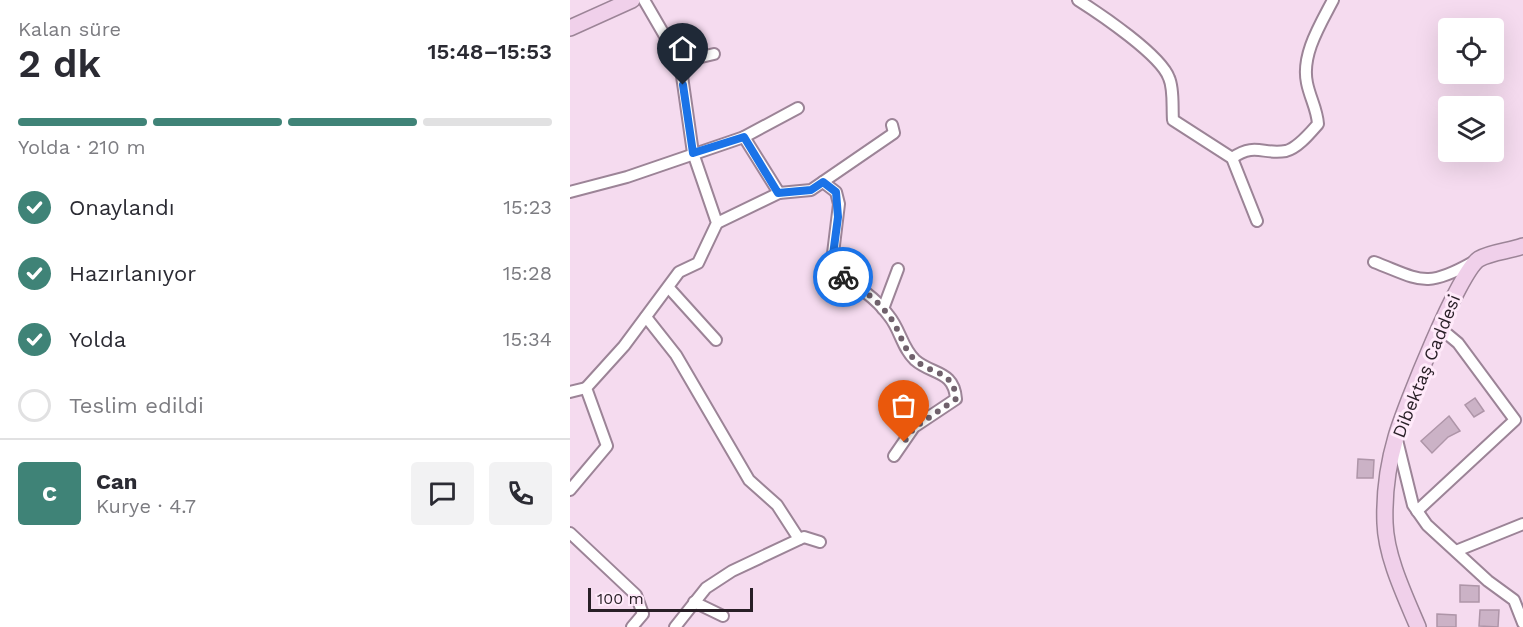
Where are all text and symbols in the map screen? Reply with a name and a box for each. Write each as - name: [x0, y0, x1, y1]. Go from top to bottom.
- text: Kalan süre: [18, 17, 121, 41]
- map controls: [1438, 18, 1504, 162]
- button: locate: [1438, 18, 1504, 84]
- pin: [657, 23, 708, 85]
- icon: home: [666, 32, 699, 65]
- text: 15:48–15:53: [427, 39, 552, 64]
- text: 2 dk: [18, 41, 101, 86]
- button: layers: [1438, 96, 1504, 162]
- text: Yolda · 210 m: [18, 135, 145, 159]
- icon: check: [18, 191, 51, 224]
- text: Onaylandı: [69, 195, 175, 220]
- text: 15:23: [503, 195, 552, 219]
- courier: [813, 247, 873, 307]
- icon: check: [18, 257, 51, 290]
- text: Hazırlanıyor: [69, 261, 196, 286]
- text: 15:28: [503, 261, 552, 285]
- icon: bike: [827, 261, 860, 294]
- street label: Dibektaş Caddesi: [1388, 291, 1464, 441]
- icon: check: [18, 323, 51, 356]
- text: Yolda: [69, 327, 126, 352]
- text: 15:34: [503, 327, 552, 351]
- pin: [878, 380, 929, 442]
- icon: bag: [887, 389, 920, 422]
- text: Teslim edildi: [69, 393, 204, 418]
- button: chat: [411, 462, 474, 525]
- button: phone: [489, 462, 552, 525]
- text: Can: [96, 469, 137, 494]
- text: C: [42, 481, 57, 506]
- text: Kurye · 4.7: [96, 494, 196, 518]
- scale bar: [588, 585, 753, 612]
- text: 100 m: [597, 589, 644, 608]

